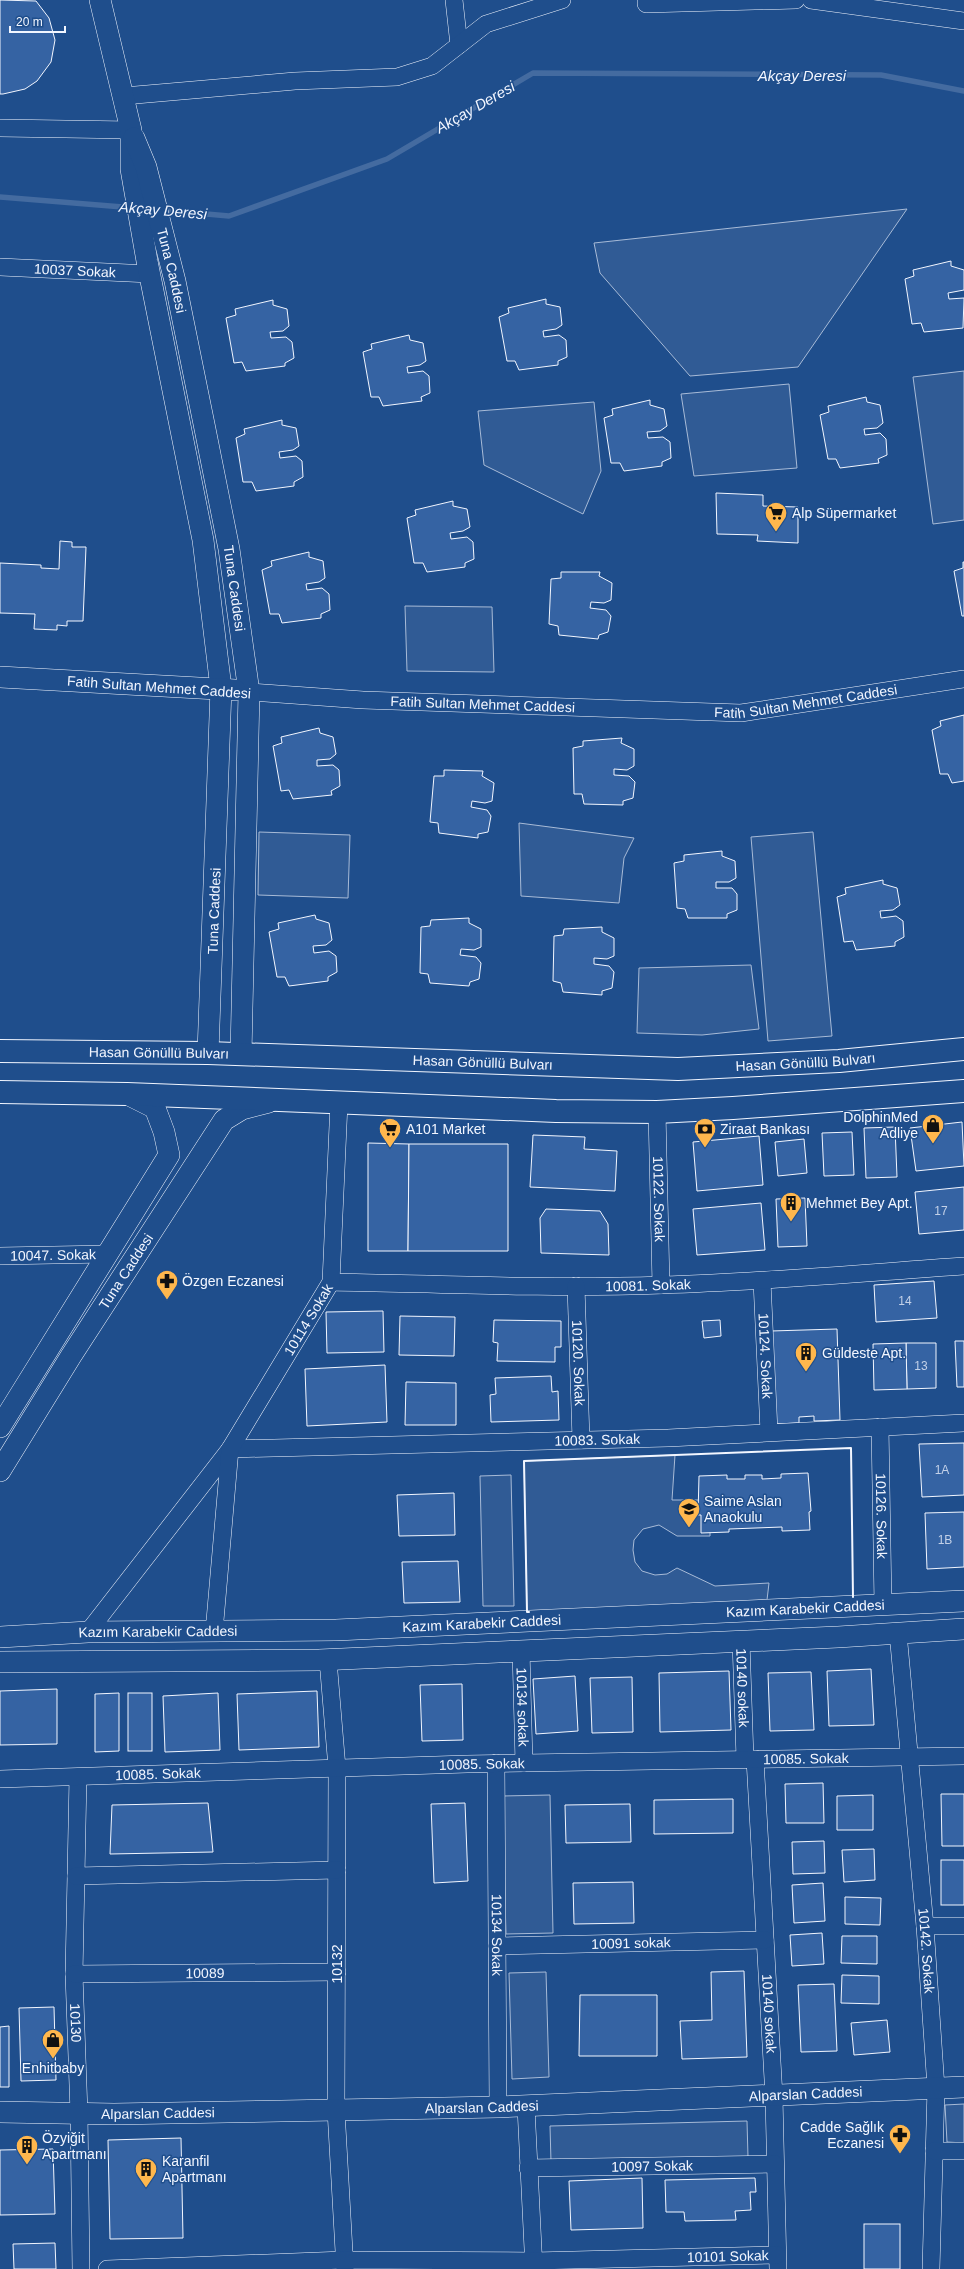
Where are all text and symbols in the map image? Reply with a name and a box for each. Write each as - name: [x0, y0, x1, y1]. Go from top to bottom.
- scale bar: [10, 8, 65, 34]
- text: 20 m: [16, 15, 43, 29]
- water label: Akçay Deresi: [757, 67, 847, 84]
- water label: Akçay Deresi: [432, 77, 518, 137]
- water label: Akçay Deresi: [117, 198, 208, 222]
- street label: Tuna Caddesi: [154, 226, 189, 314]
- street label: 10037 Sokak: [34, 261, 117, 280]
- supermarket icon: Alp Süpermarket: [763, 500, 789, 533]
- place label: Alp Süpermarket: [792, 505, 896, 521]
- street label: Tuna Caddesi: [221, 544, 248, 632]
- street label: Fatih Sultan Mehmet Caddesi: [66, 673, 252, 701]
- street label: Fatih Sultan Mehmet Caddesi: [714, 681, 898, 721]
- street label: Fatih Sultan Mehmet Caddesi: [390, 693, 575, 715]
- street label: Tuna Caddesi: [204, 867, 224, 955]
- street label: Hasan Gönüllü Bulvarı: [89, 1044, 229, 1062]
- street label: Hasan Gönüllü Bulvarı: [735, 1050, 876, 1074]
- street label: Hasan Gönüllü Bulvarı: [412, 1052, 553, 1073]
- place label: DolphinMed Adliye: [843, 1109, 918, 1141]
- shop icon: DolphinMed Adliye: [920, 1112, 946, 1145]
- supermarket icon: A101 Market: [377, 1116, 403, 1149]
- bank icon: Ziraat Bankası: [692, 1116, 718, 1149]
- place label: A101 Market: [406, 1121, 485, 1137]
- place label: Ziraat Bankası: [720, 1121, 810, 1137]
- street label: 10122. Sokak: [650, 1156, 668, 1243]
- building icon: Mehmet Bey Apt.: [778, 1190, 804, 1223]
- place label: Mehmet Bey Apt.: [806, 1195, 913, 1211]
- house number: 17: [934, 1204, 948, 1218]
- street label: Tuna Caddesi: [96, 1231, 156, 1312]
- street label: 10047. Sokak: [10, 1246, 97, 1264]
- pharmacy icon: Özgen Eczanesi: [154, 1268, 180, 1301]
- place label: Özgen Eczanesi: [182, 1272, 284, 1289]
- street label: 10081. Sokak: [605, 1276, 692, 1294]
- street label: 10114 Sokak: [281, 1280, 337, 1358]
- house number: 14: [898, 1294, 912, 1308]
- street label: 10124. Sokak: [755, 1313, 775, 1400]
- street label: 10120. Sokak: [569, 1320, 588, 1407]
- building icon: Güldeste Apt.: [793, 1340, 819, 1373]
- place label: Güldeste Apt.: [822, 1345, 906, 1361]
- house number: 13: [914, 1359, 928, 1373]
- street label: 10083. Sokak: [554, 1431, 641, 1449]
- house number: 1A: [935, 1463, 949, 1477]
- street label: 10126. Sokak: [873, 1473, 890, 1560]
- place label: Saime Aslan Anaokulu: [704, 1493, 782, 1525]
- school or university icon: Saime Aslan Anaokulu: [676, 1496, 702, 1529]
- house number: 1B: [938, 1533, 952, 1547]
- street label: Kazım Karabekir Caddesi: [726, 1597, 885, 1620]
- street label: Kazım Karabekir Caddesi: [402, 1612, 561, 1635]
- street label: Kazım Karabekir Caddesi: [78, 1623, 237, 1641]
- street label: 10140 sokak: [733, 1648, 752, 1729]
- street label: 10134 sokak: [513, 1667, 532, 1748]
- street label: 10085. Sokak: [763, 1750, 850, 1767]
- street label: 10085. Sokak: [439, 1755, 526, 1773]
- street label: 10085. Sokak: [115, 1765, 202, 1783]
- street label: 10134 Sokak: [489, 1894, 505, 1977]
- street label: 10142. Sokak: [915, 1907, 938, 1995]
- street label: 10091 sokak: [591, 1934, 672, 1952]
- street label: 10132: [329, 1944, 345, 1983]
- street label: 10089: [185, 1965, 225, 1981]
- street label: 10140 sokak: [759, 1973, 780, 2055]
- street label: 10130: [67, 2003, 84, 2043]
- shop icon: Enhitbaby: [40, 2027, 66, 2060]
- place label: Enhitbaby: [22, 2060, 84, 2076]
- street label: Alparslan Caddesi: [748, 2083, 863, 2104]
- street label: Alparslan Caddesi: [425, 2097, 539, 2116]
- street label: Alparslan Caddesi: [101, 2104, 215, 2122]
- place label: Cadde Sağlık Eczanesi: [800, 2119, 885, 2151]
- pharmacy icon: Cadde Sağlık Eczanesi: [887, 2122, 913, 2155]
- place label: Özyiğit Apartmanı: [42, 2129, 107, 2162]
- building icon: Özyiğit Apartmanı: [14, 2133, 40, 2166]
- place label: Karanfil Apartmanı: [162, 2153, 227, 2185]
- building icon: Karanfil Apartmanı: [133, 2156, 159, 2189]
- street label: 10097 Sokak: [611, 2157, 694, 2175]
- street label: 10101 Sokak: [687, 2247, 770, 2265]

